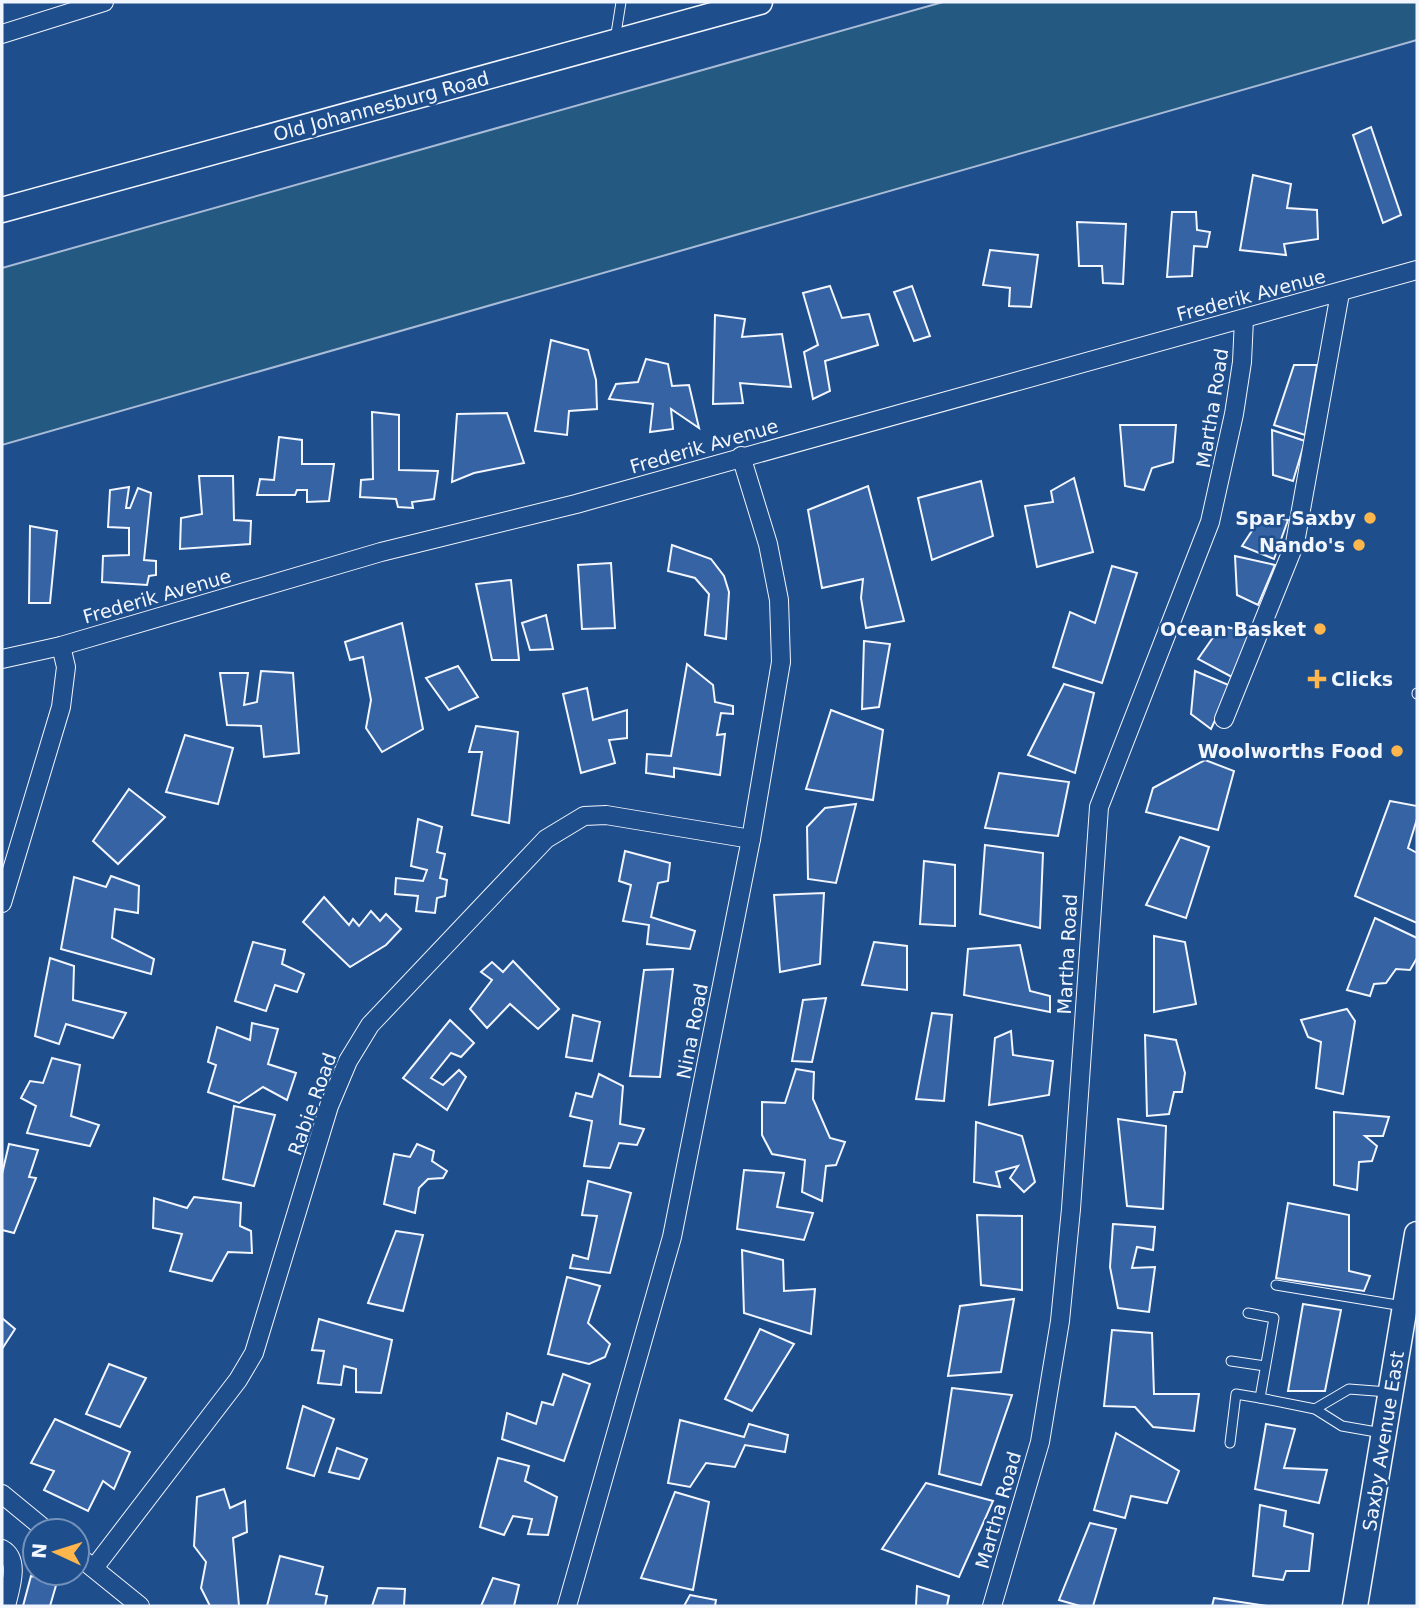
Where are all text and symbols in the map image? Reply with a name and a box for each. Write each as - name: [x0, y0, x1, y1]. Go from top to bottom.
- street label: Old Johannesburg Road: [271, 67, 491, 145]
- street label: Frederik Avenue: [1174, 265, 1328, 325]
- street label: Martha Road: [1192, 347, 1232, 469]
- street label: Frederik Avenue: [627, 414, 781, 478]
- place label: Spar Saxby: [1235, 507, 1357, 529]
- marker: Spar Saxby: [1362, 510, 1378, 526]
- place label: Nando's: [1259, 534, 1345, 556]
- marker: Nando's: [1351, 537, 1367, 553]
- street label: Frederik Avenue: [80, 564, 234, 628]
- place label: Ocean Basket: [1160, 618, 1306, 640]
- marker: Ocean Basket: [1312, 621, 1328, 637]
- place label: Clicks: [1331, 668, 1393, 690]
- marker: Clicks: [1309, 671, 1325, 687]
- place label: Woolworths Food: [1198, 740, 1383, 762]
- marker: Woolworths Food: [1389, 743, 1405, 759]
- street label: Martha Road: [1053, 893, 1081, 1015]
- street label: Nina Road: [672, 981, 712, 1081]
- street label: Rabie Road: [283, 1050, 341, 1158]
- street label: Saxby Avenue East: [1358, 1349, 1408, 1533]
- street label: Martha Road: [971, 1449, 1025, 1571]
- north arrow: [21, 1517, 91, 1587]
- text: N: [28, 1542, 51, 1560]

